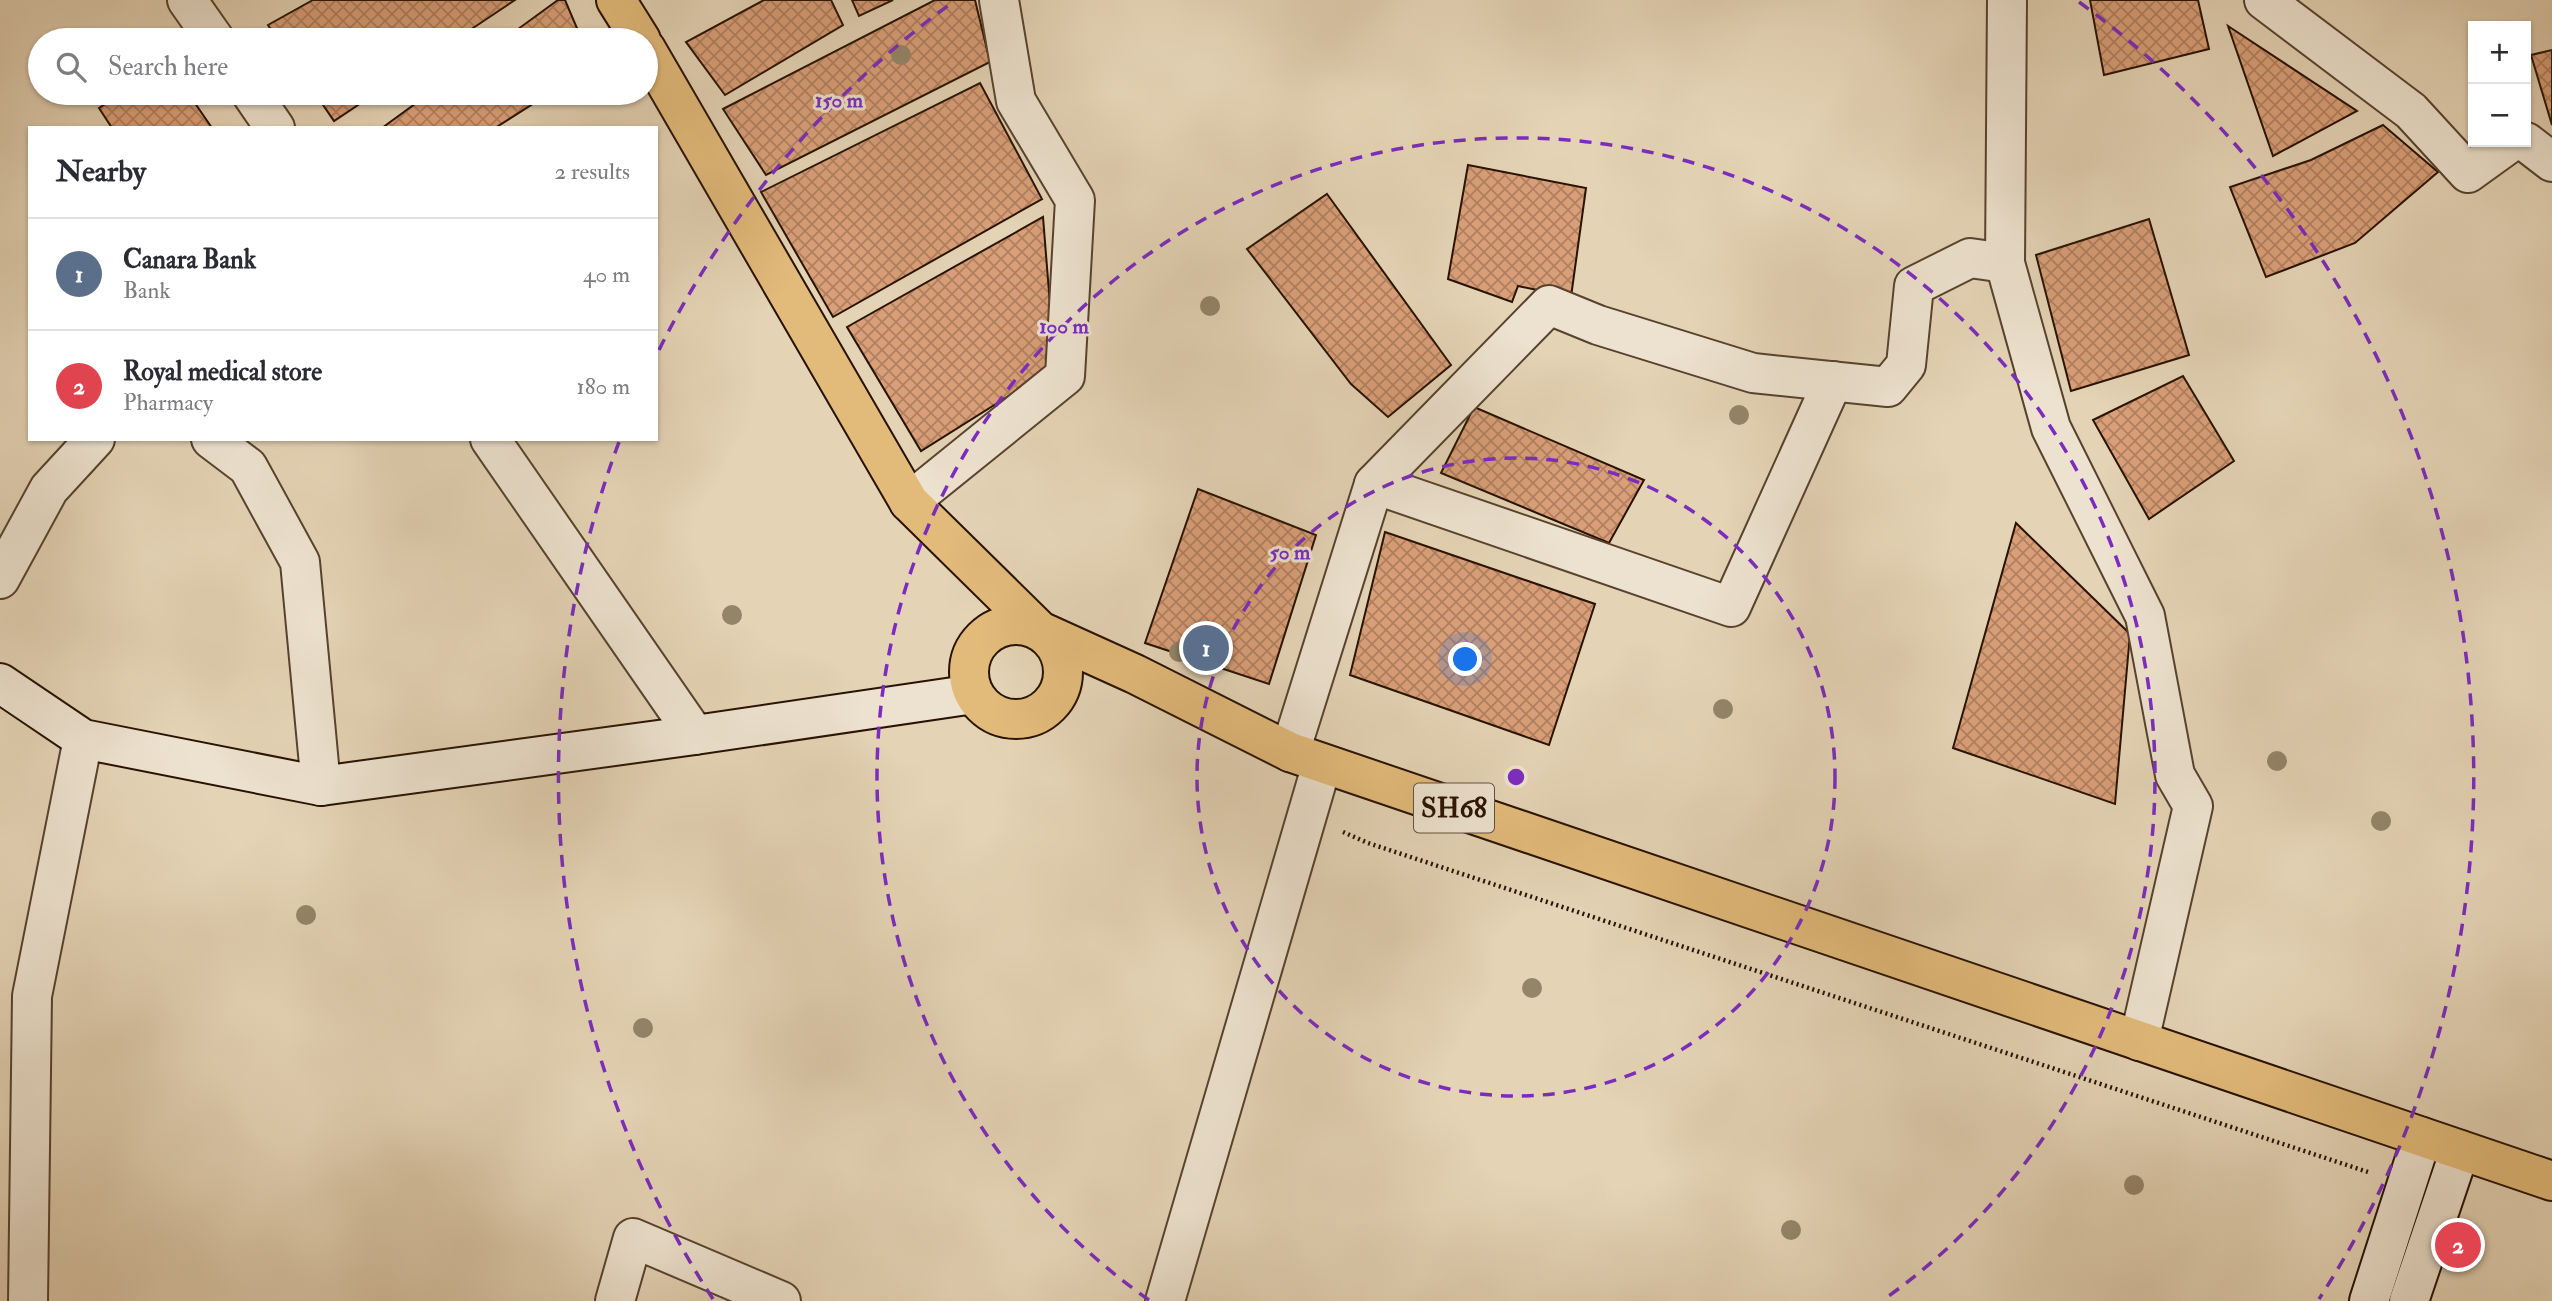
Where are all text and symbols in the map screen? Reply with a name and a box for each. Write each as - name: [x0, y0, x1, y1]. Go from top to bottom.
- map controls: [2468, 21, 2531, 147]
- button: +: [2468, 21, 2531, 84]
- search box: [28, 28, 658, 105]
- icon: search: [52, 48, 90, 86]
- text: Search here: [108, 51, 228, 83]
- button: −: [2468, 84, 2531, 147]
- text: 150 m: [815, 87, 864, 114]
- text: Nearby: [56, 153, 146, 190]
- text: 2 results: [555, 157, 630, 186]
- text: Canara Bank: [123, 244, 256, 276]
- text: 1: [75, 260, 83, 289]
- text: 40 m: [583, 260, 630, 289]
- text: Bank: [123, 276, 170, 305]
- text: 100 m: [1039, 313, 1090, 340]
- text: Royal medical store: [123, 356, 322, 388]
- text: 2: [73, 372, 85, 401]
- text: 180 m: [577, 372, 630, 401]
- text: Pharmacy: [123, 388, 213, 417]
- text: 50 m: [1270, 539, 1311, 566]
- pin: 1: [1183, 622, 1229, 674]
- your location: [1448, 642, 1482, 676]
- centre of rings: [1504, 765, 1528, 789]
- road number: SH68: [1414, 784, 1494, 832]
- pin: 2: [2435, 1219, 2481, 1271]

